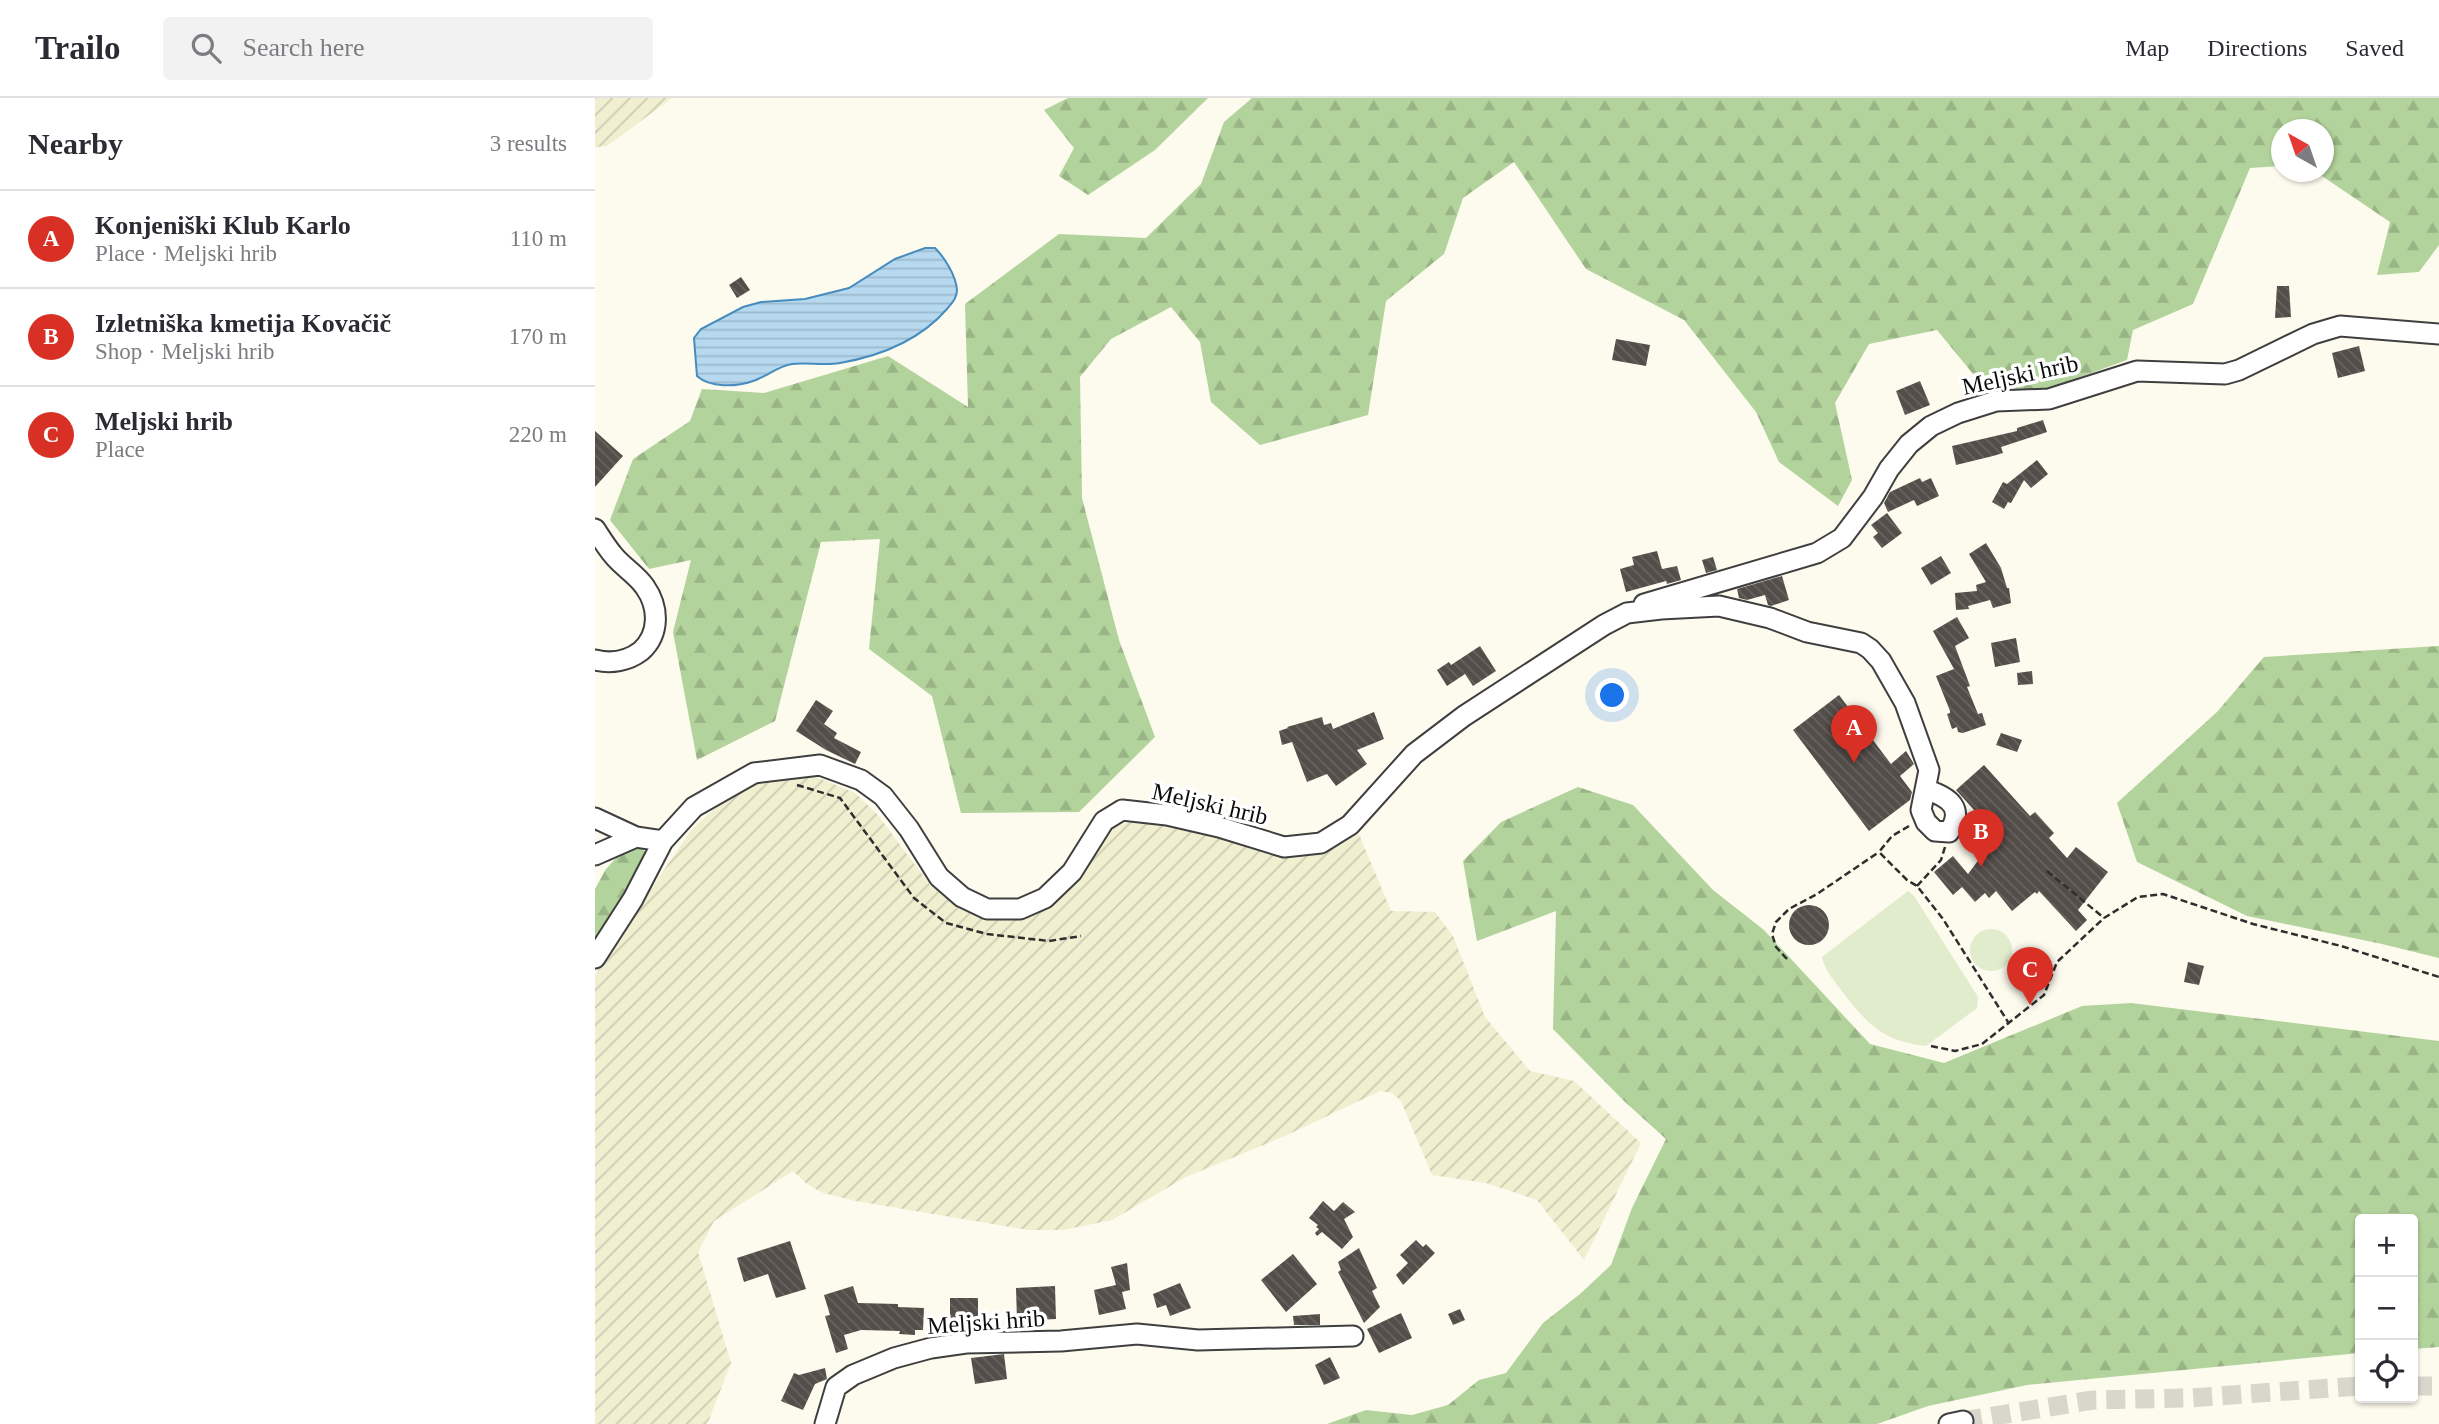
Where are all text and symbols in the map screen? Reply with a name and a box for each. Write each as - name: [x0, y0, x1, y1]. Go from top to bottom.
- search box: [163, 17, 653, 80]
- icon: search: [187, 29, 225, 67]
- text: Trailo: [35, 30, 121, 66]
- text: Search here: [243, 33, 365, 62]
- text: Map: [2125, 35, 2169, 61]
- text: Directions: [2207, 35, 2307, 61]
- text: Saved: [2345, 35, 2404, 61]
- north arrow: [2271, 119, 2334, 182]
- text: Nearby: [28, 127, 123, 160]
- text: 3 results: [490, 131, 567, 156]
- text: Konjeniški Klub Karlo: [95, 211, 351, 240]
- text: A: [43, 226, 59, 251]
- text: 110 m: [510, 226, 567, 251]
- text: Place · Meljski hrib: [95, 241, 277, 266]
- text: Izletniška kmetija Kovačič: [95, 309, 391, 338]
- text: B: [43, 324, 59, 349]
- text: 170 m: [509, 324, 567, 349]
- text: Shop · Meljski hrib: [95, 339, 275, 364]
- street label: Meljski hrib: [1960, 350, 2080, 400]
- text: Meljski hrib: [95, 407, 233, 436]
- text: C: [43, 422, 59, 447]
- text: 220 m: [509, 422, 567, 447]
- text: Place: [95, 437, 145, 462]
- your location: [1595, 678, 1629, 712]
- pin: A: [1831, 705, 1877, 763]
- street label: Meljski hrib: [1150, 778, 1270, 830]
- pin: B: [1958, 809, 2004, 867]
- pin: C: [2007, 947, 2053, 1005]
- map controls: [2355, 1214, 2418, 1403]
- button: +: [2355, 1214, 2418, 1277]
- button: −: [2355, 1277, 2418, 1340]
- street label: Meljski hrib: [926, 1305, 1046, 1339]
- button: locate: [2355, 1340, 2418, 1403]

